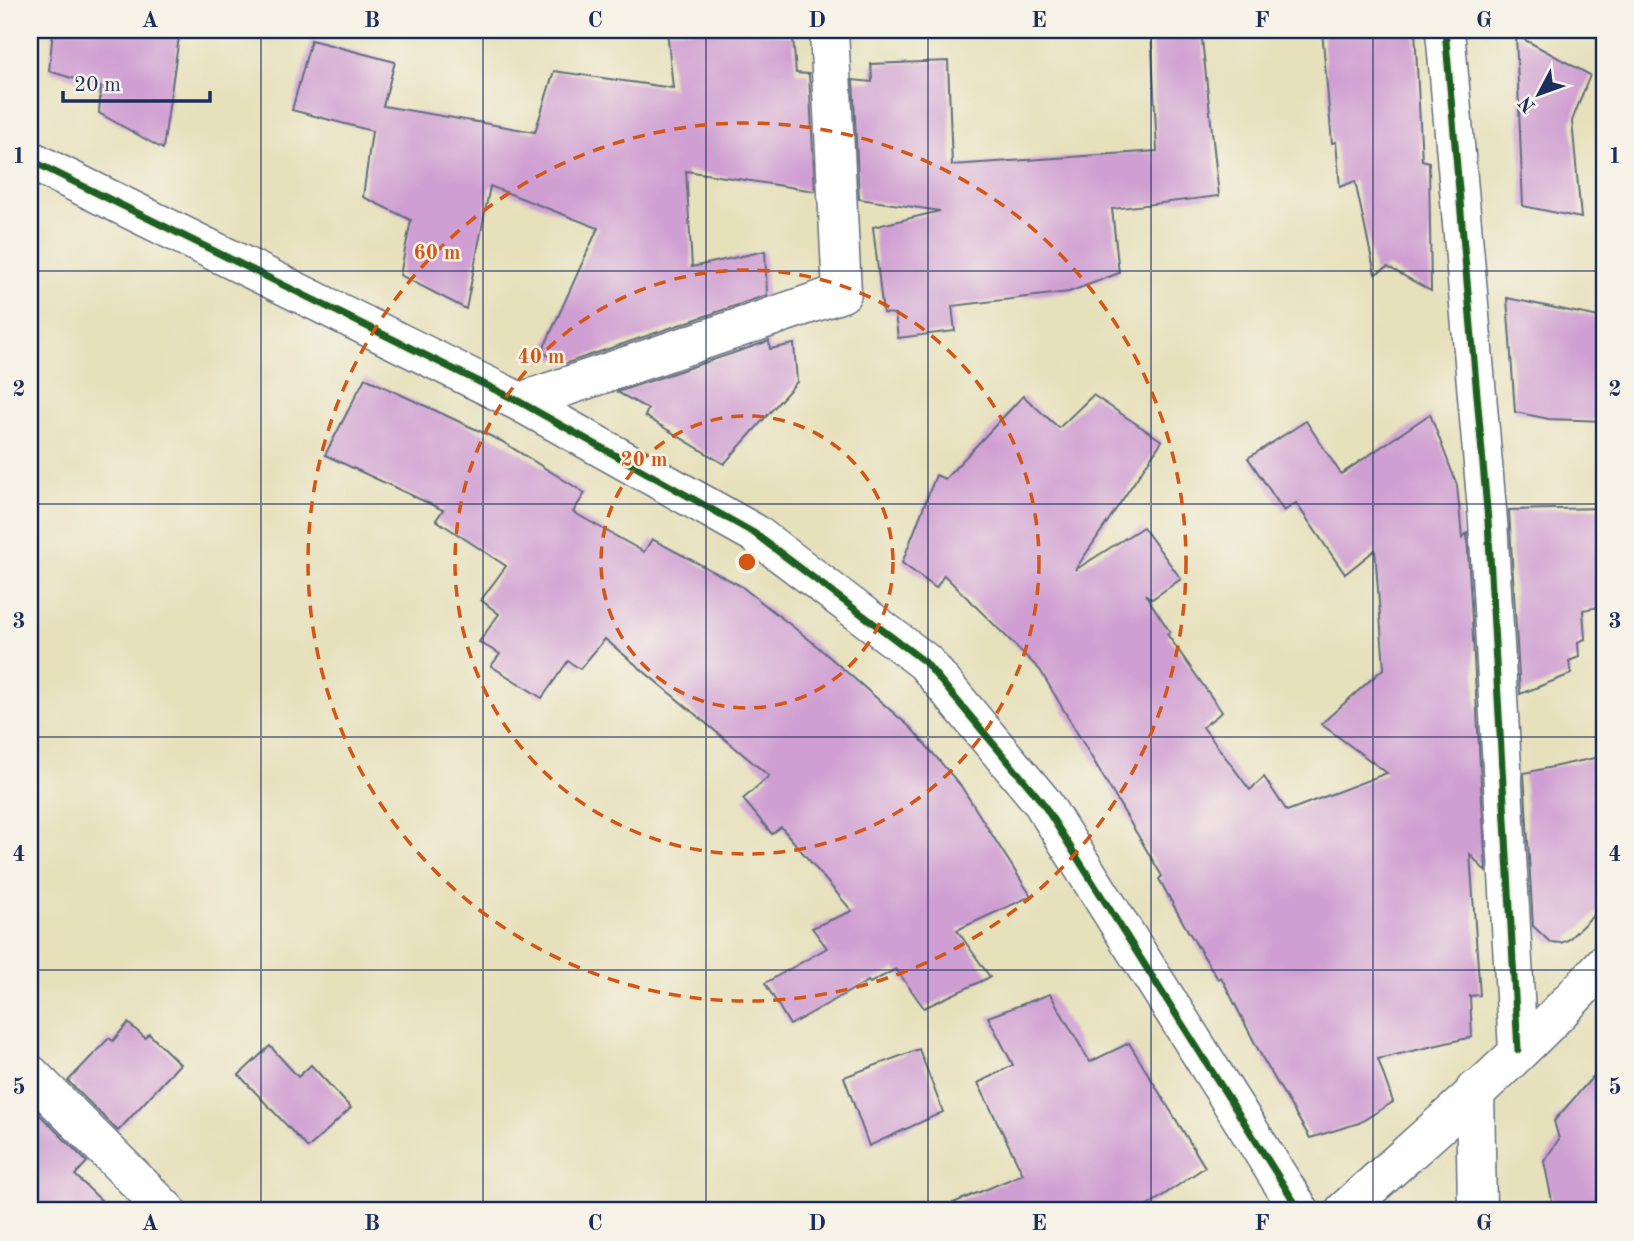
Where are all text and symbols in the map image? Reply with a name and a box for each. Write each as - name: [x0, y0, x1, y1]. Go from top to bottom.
- text: A: [141, 9, 159, 32]
- text: B: [364, 9, 380, 32]
- text: C: [587, 9, 603, 32]
- text: D: [808, 9, 826, 32]
- text: E: [1031, 9, 1047, 32]
- text: F: [1254, 9, 1270, 32]
- text: G: [1476, 9, 1492, 32]
- scale bar: [63, 60, 210, 104]
- north arrow: [1504, 60, 1574, 130]
- text: 20 m: [74, 75, 121, 96]
- text: N: [1516, 91, 1540, 115]
- text: 1: [12, 145, 26, 168]
- text: 1: [1608, 145, 1622, 168]
- text: 60 m: [413, 243, 461, 264]
- text: 40 m: [517, 347, 565, 368]
- text: 2: [12, 378, 26, 401]
- text: 2: [1608, 378, 1622, 401]
- text: 20 m: [620, 450, 668, 471]
- centre of rings: [735, 550, 759, 574]
- text: 3: [12, 610, 26, 633]
- text: 3: [1608, 610, 1622, 633]
- text: 4: [12, 843, 26, 866]
- text: 4: [1608, 843, 1622, 866]
- text: 5: [12, 1076, 26, 1099]
- text: 5: [1608, 1076, 1622, 1099]
- text: A: [141, 1212, 159, 1235]
- text: B: [364, 1212, 380, 1235]
- text: C: [587, 1212, 603, 1235]
- text: D: [808, 1212, 826, 1235]
- text: E: [1031, 1212, 1047, 1235]
- text: F: [1254, 1212, 1270, 1235]
- text: G: [1476, 1212, 1492, 1235]

